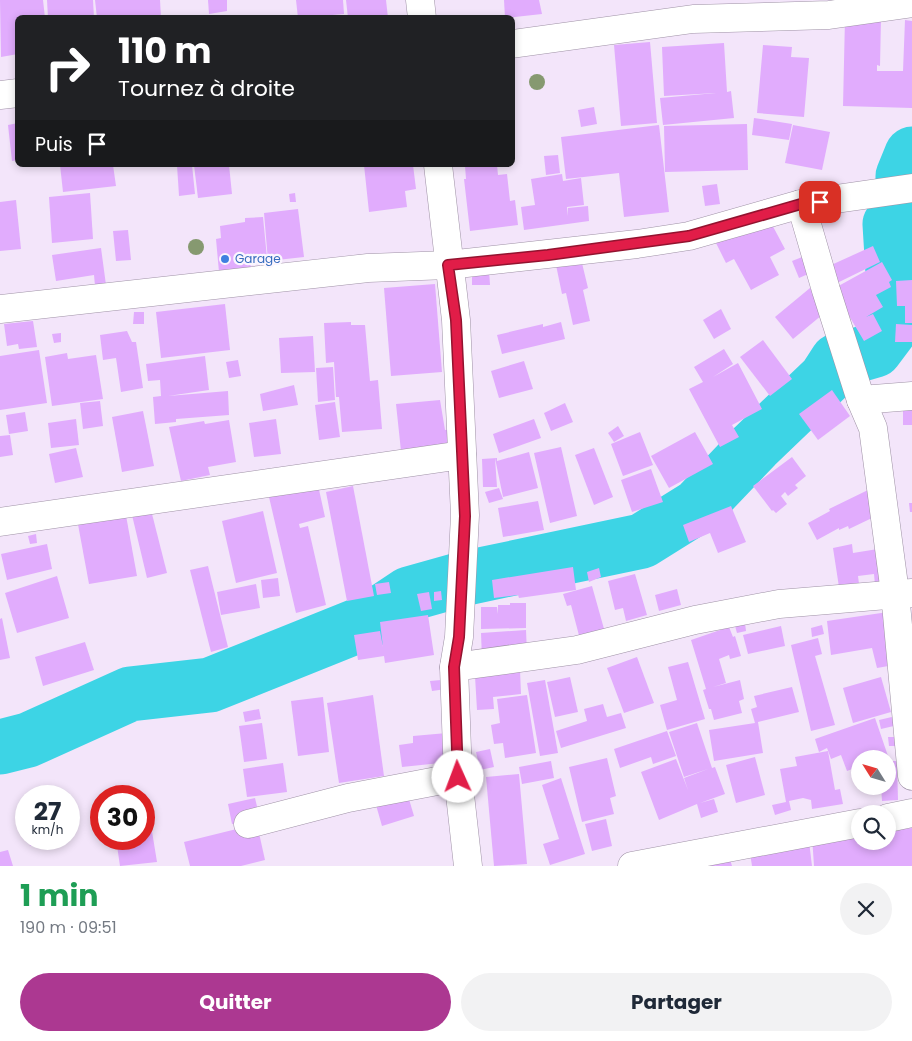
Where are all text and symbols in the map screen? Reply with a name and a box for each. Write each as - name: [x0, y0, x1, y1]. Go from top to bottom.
- text: 110 m: [118, 26, 212, 75]
- icon: right: [35, 35, 100, 100]
- text: Tournez à droite: [118, 73, 295, 104]
- icon: arrive: [83, 130, 111, 158]
- text: Puis: [35, 131, 73, 158]
- pin: [799, 181, 841, 223]
- icon: arrive: [806, 188, 834, 216]
- place label: Garage: [235, 250, 281, 267]
- marker: Garage: [219, 253, 231, 265]
- position arrow: [431, 750, 483, 802]
- north arrow: [851, 750, 896, 795]
- map controls: [851, 750, 896, 850]
- speed limit sign: 30: [90, 785, 155, 850]
- text: 27: [34, 794, 61, 829]
- button: search: [851, 805, 896, 850]
- text: km/h: [32, 821, 63, 838]
- text: 1 min: [20, 874, 98, 917]
- button: close: [840, 883, 892, 935]
- text: 190 m · 09:51: [20, 916, 117, 939]
- button: Quitter: [20, 973, 451, 1031]
- button: Partager: [461, 973, 892, 1031]

